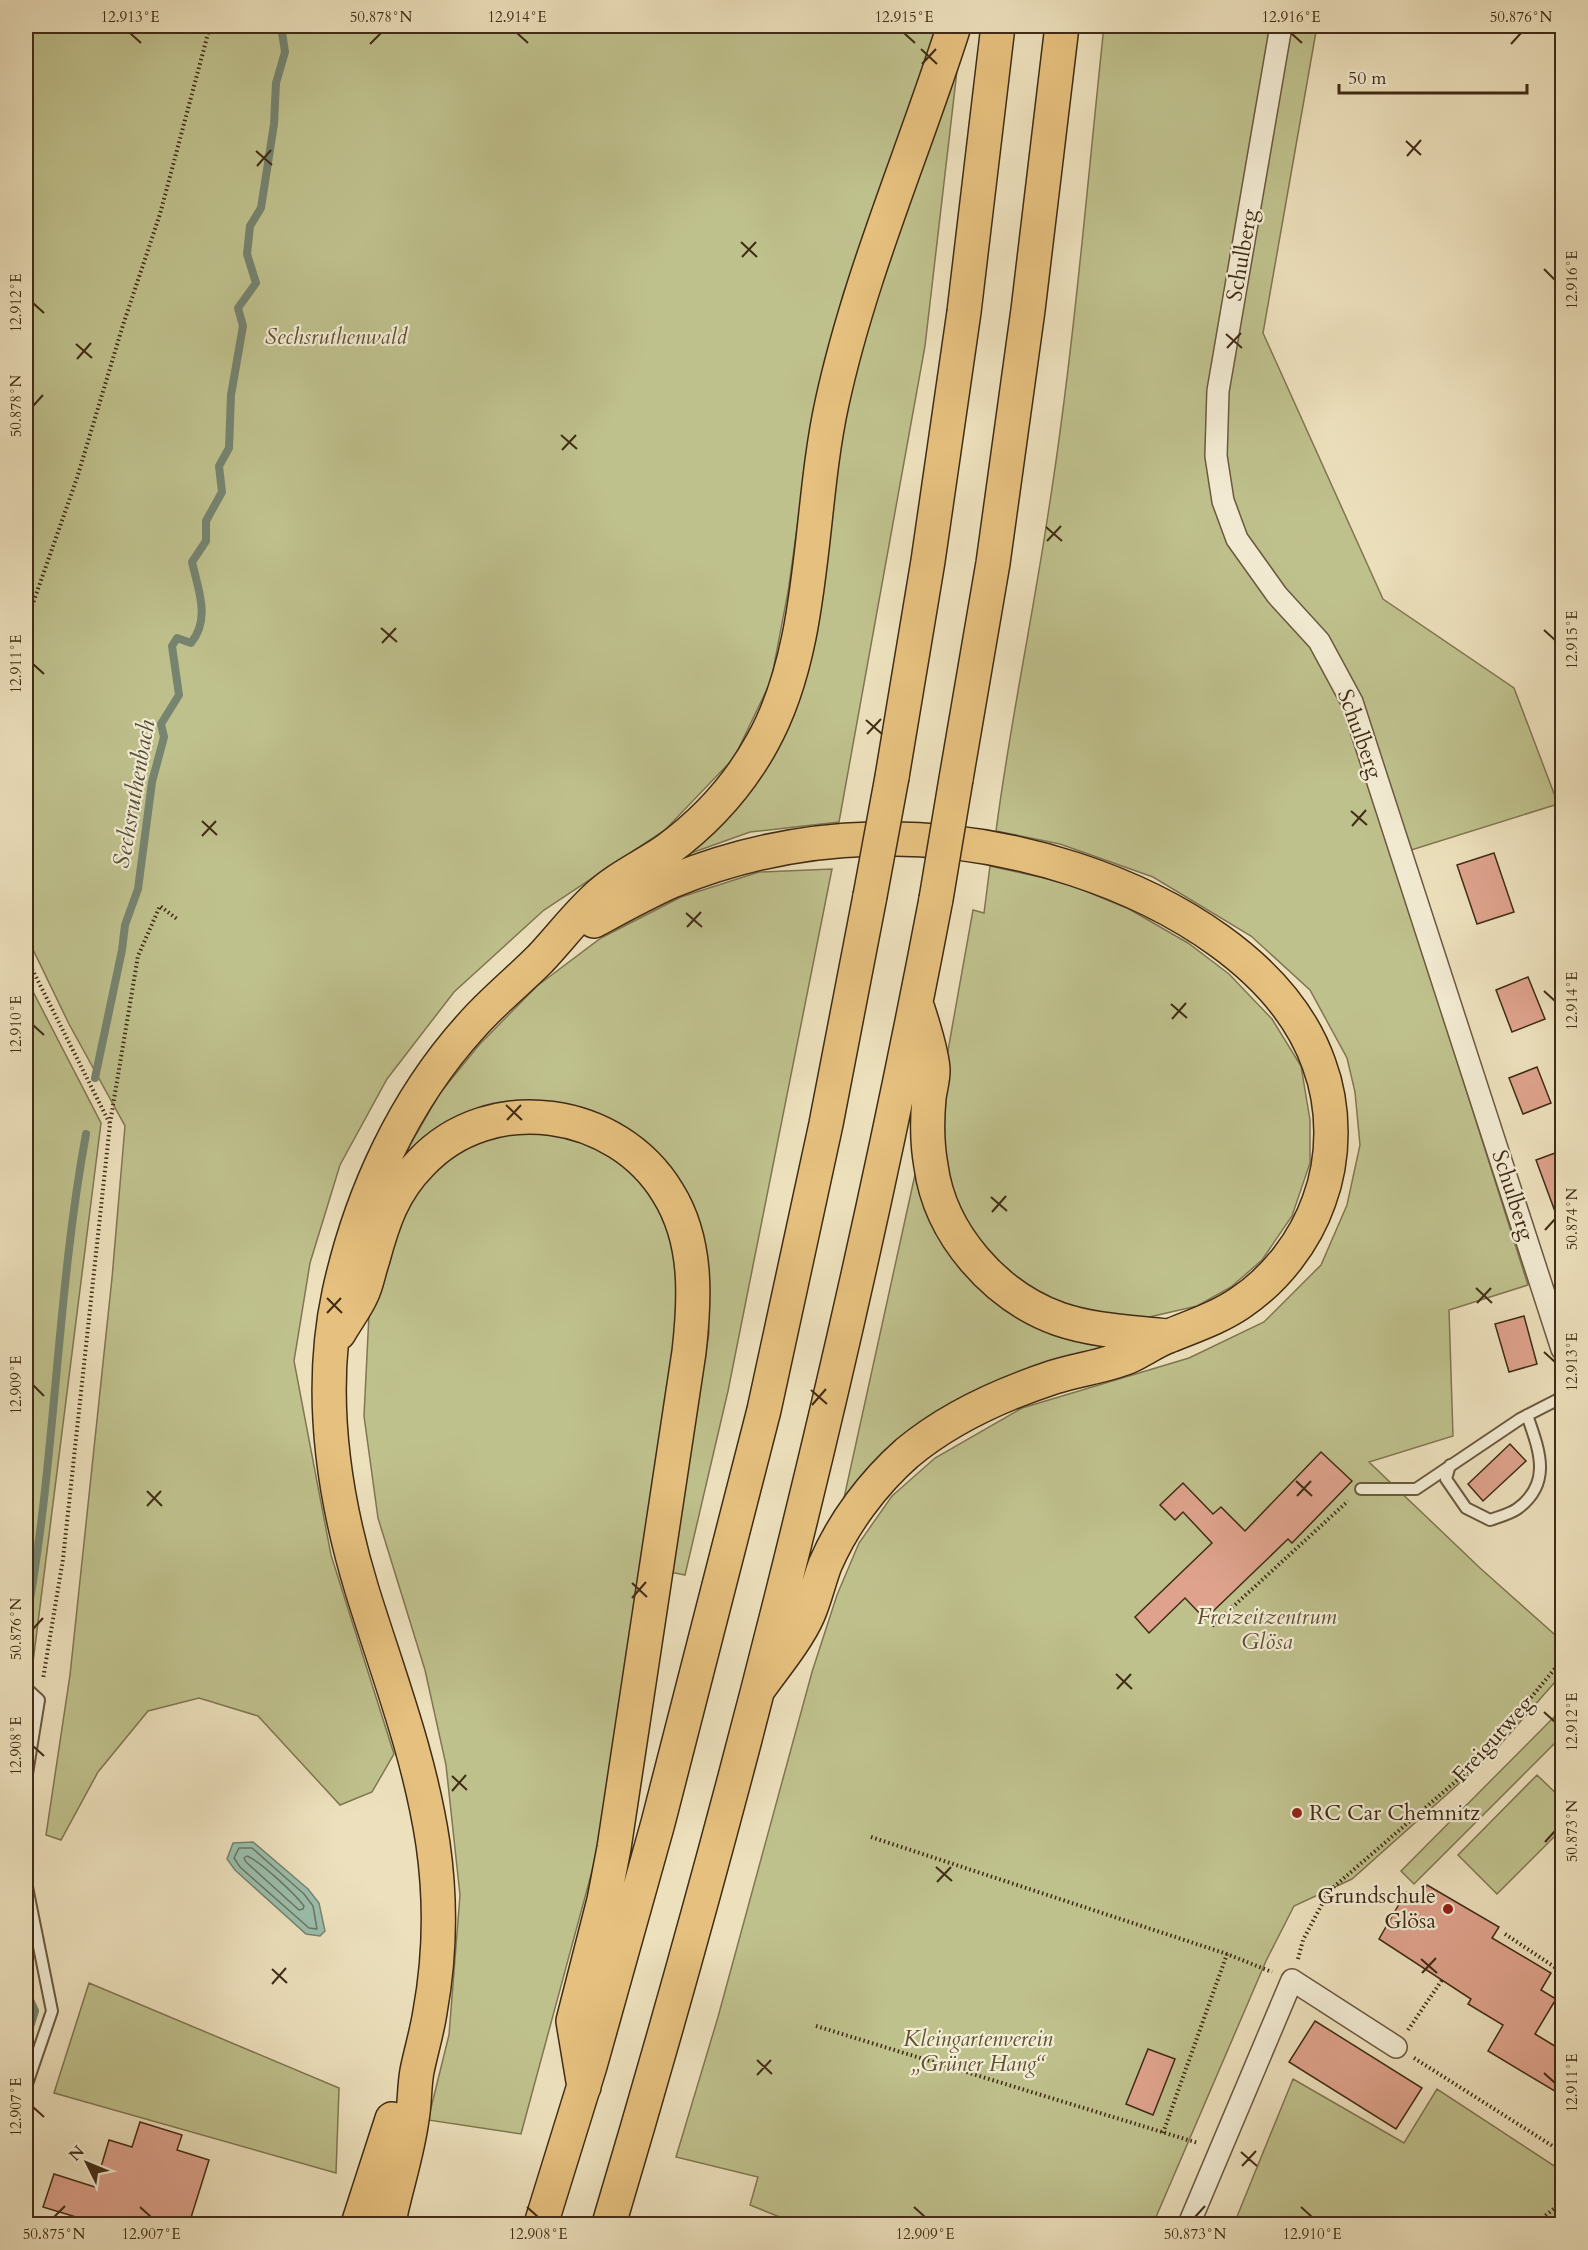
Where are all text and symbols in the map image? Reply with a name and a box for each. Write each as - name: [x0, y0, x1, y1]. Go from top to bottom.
- text: 12.913°E: [100, 7, 160, 27]
- text: 50.878°N: [350, 7, 413, 27]
- text: 12.914°E: [487, 7, 547, 27]
- text: 12.915°E: [874, 7, 934, 27]
- text: 12.916°E: [1261, 7, 1321, 27]
- text: 50.876°N: [1490, 7, 1553, 27]
- scale bar: [1339, 57, 1526, 95]
- text: 50 m: [1348, 66, 1387, 91]
- street label: Schulberg: [1219, 206, 1265, 303]
- text: 12.916°E: [1562, 250, 1582, 310]
- text: 12.912°E: [6, 273, 26, 333]
- park label: Sechsruthenwald: [265, 322, 408, 352]
- text: 50.878°N: [6, 374, 26, 437]
- text: 12.915°E: [1562, 610, 1582, 670]
- text: 12.911°E: [6, 634, 26, 694]
- street label: Schulberg: [1330, 685, 1390, 783]
- water label: Sechsruthenbach: [105, 717, 163, 871]
- text: 12.914°E: [1562, 971, 1582, 1031]
- text: 12.910°E: [6, 995, 26, 1055]
- street label: Schulberg: [1484, 1146, 1542, 1244]
- text: 50.874°N: [1562, 1187, 1582, 1250]
- text: 12.913°E: [1562, 1332, 1582, 1392]
- text: 12.909°E: [6, 1355, 26, 1415]
- text: 50.876°N: [6, 1597, 26, 1660]
- park label: Freizeitzentrum Glösa: [1197, 1602, 1337, 1657]
- street label: Freigutweg: [1446, 1688, 1541, 1789]
- text: 12.912°E: [1562, 1692, 1582, 1752]
- text: 12.908°E: [6, 1716, 26, 1776]
- place label: RC Car Chemnitz: [1309, 1798, 1480, 1828]
- text: 50.873°N: [1562, 1799, 1582, 1862]
- marker: RC Car Chemnitz: [1290, 1806, 1304, 1820]
- place label: Grundschule Glösa: [1317, 1881, 1436, 1936]
- marker: Grundschule Glösa: [1441, 1902, 1455, 1916]
- park label: Kleingartenverein „Grüner Hang“: [903, 2024, 1053, 2079]
- text: 12.911°E: [1562, 2053, 1582, 2113]
- text: 12.907°E: [6, 2077, 26, 2137]
- north arrow: [57, 2133, 117, 2193]
- text: N: [64, 2141, 90, 2166]
- text: 50.875°N: [23, 2224, 86, 2244]
- text: 12.907°E: [121, 2224, 181, 2244]
- text: 12.908°E: [508, 2224, 568, 2244]
- text: 12.909°E: [895, 2224, 955, 2244]
- text: 50.873°N: [1164, 2224, 1227, 2244]
- text: 12.910°E: [1282, 2224, 1342, 2244]

